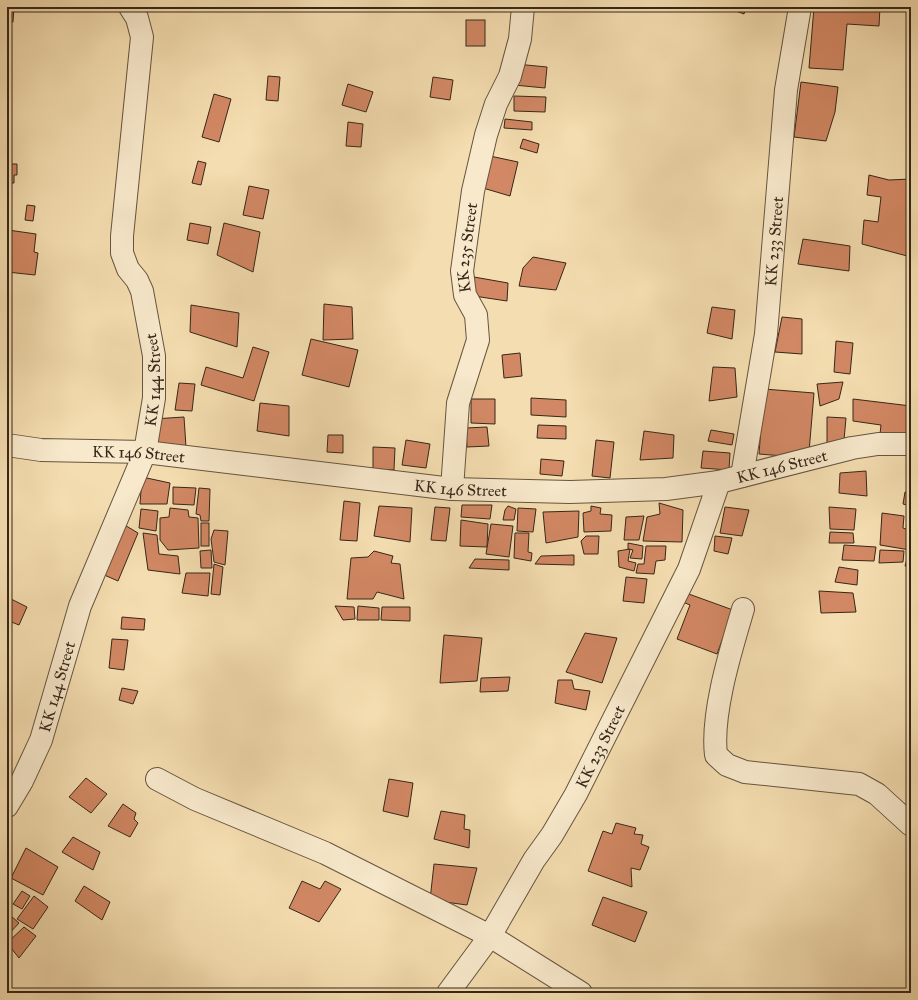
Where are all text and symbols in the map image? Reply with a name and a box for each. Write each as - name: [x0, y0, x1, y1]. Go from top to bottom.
- street label: KK 233 Street: [760, 195, 787, 287]
- street label: KK 235 Street: [452, 201, 481, 294]
- street label: KK 144 Street: [140, 331, 164, 428]
- street label: KK 146 Street: [92, 441, 186, 466]
- street label: KK 146 Street: [734, 445, 829, 487]
- street label: KK 146 Street: [413, 475, 507, 500]
- street label: KK 144 Street: [34, 639, 79, 734]
- street label: KK 233 Street: [571, 702, 629, 791]

